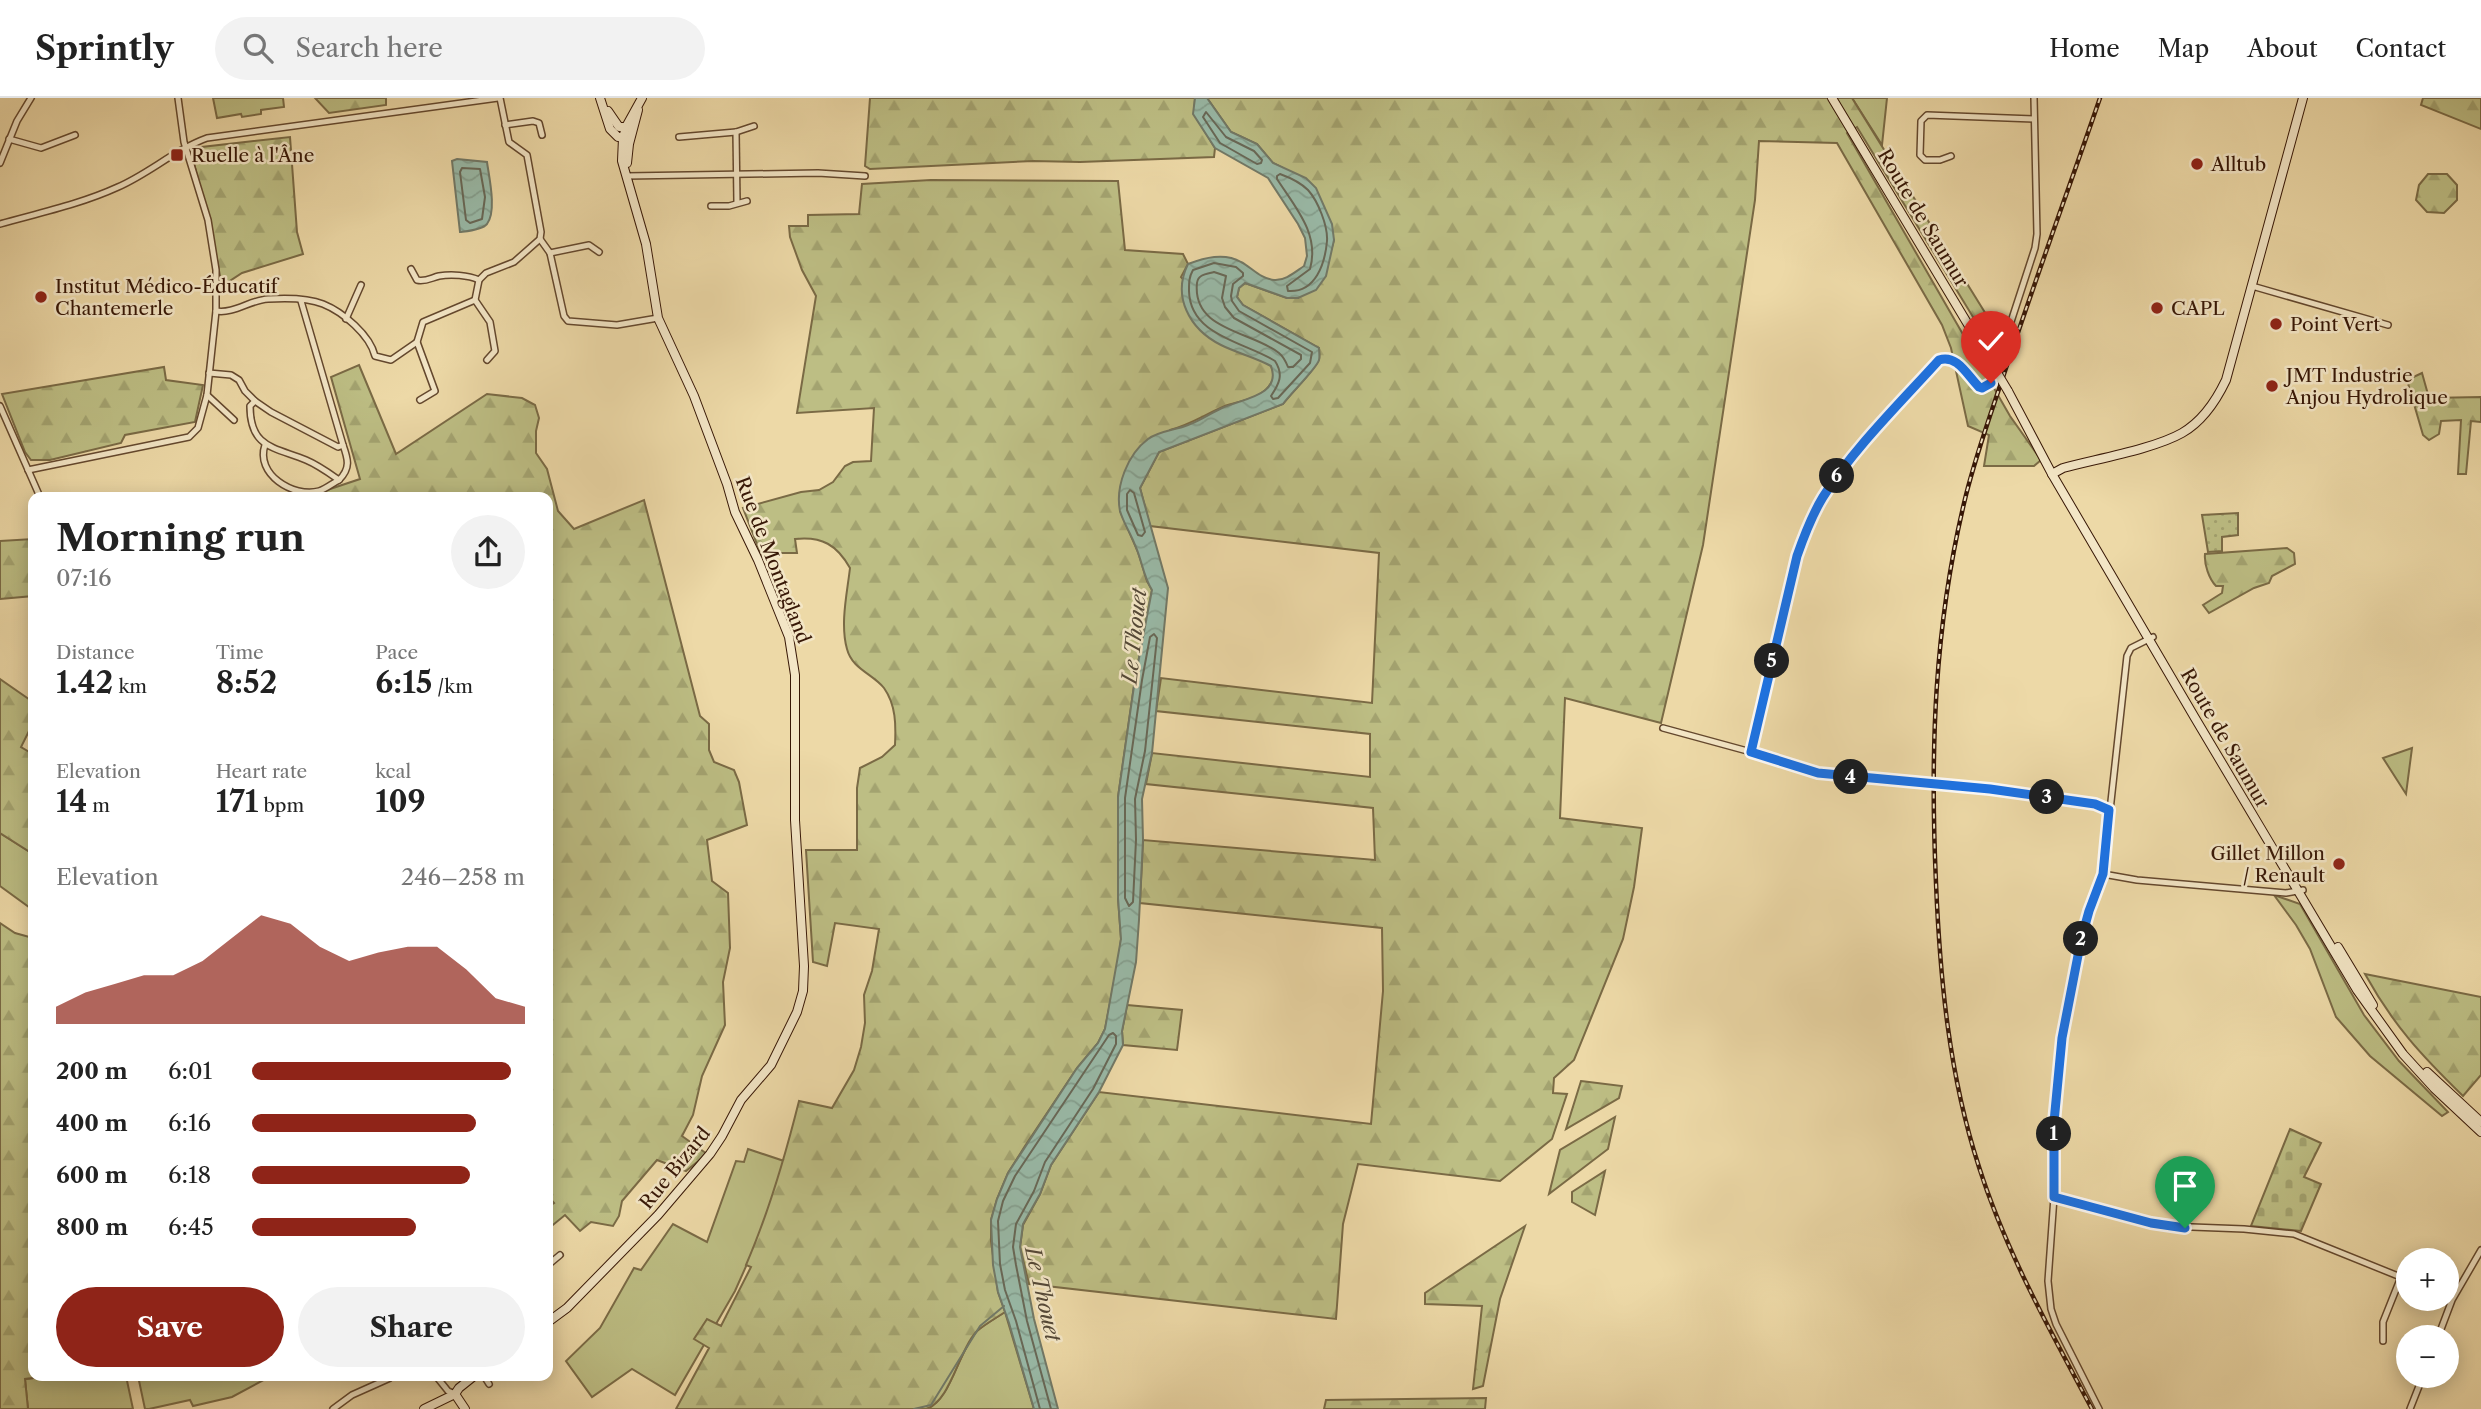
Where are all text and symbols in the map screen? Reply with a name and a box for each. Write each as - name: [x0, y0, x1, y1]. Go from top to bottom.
- search box: [215, 17, 705, 80]
- text: Sprintly: [35, 28, 173, 69]
- icon: search: [239, 29, 277, 67]
- text: Search here: [295, 32, 443, 64]
- text: Home: [2049, 34, 2120, 63]
- text: Map: [2158, 34, 2209, 63]
- text: About: [2247, 34, 2318, 63]
- text: Contact: [2356, 34, 2446, 63]
- place label: Ruelle à l'Âne: [191, 144, 314, 167]
- street label: Route de Saumur: [1873, 145, 1973, 291]
- marker: Ruelle à l'Âne: [169, 147, 185, 163]
- place label: Alltub: [2210, 153, 2266, 176]
- marker: Alltub: [2189, 156, 2205, 172]
- place label: Institut Médico-Éducatif Chantemerle: [55, 275, 280, 320]
- marker: Institut Médico-Éducatif Chantemerle: [33, 289, 49, 305]
- place label: CAPL: [2171, 297, 2225, 320]
- marker: CAPL: [2149, 300, 2165, 316]
- pin: [1961, 311, 2021, 383]
- place label: Point Vert: [2290, 313, 2380, 336]
- marker: Point Vert: [2268, 316, 2284, 332]
- icon: check: [1972, 322, 2010, 360]
- place label: JMT Industrie Anjou Hydrolique: [2283, 364, 2448, 409]
- marker: JMT Industrie Anjou Hydrolique: [2264, 378, 2280, 394]
- pin: 6: [1820, 458, 1854, 494]
- text: 6: [1831, 464, 1842, 487]
- street label: Rue de Montagland: [731, 473, 816, 647]
- text: Morning run: [56, 514, 305, 561]
- button: share: [451, 515, 525, 589]
- text: 07:16: [56, 564, 112, 592]
- water label: Le Thouet: [1116, 585, 1152, 687]
- text: Distance: [56, 641, 135, 664]
- text: Time: [216, 641, 264, 664]
- text: Pace: [375, 641, 418, 664]
- pin: 5: [1754, 644, 1790, 678]
- text: 5: [1766, 649, 1777, 672]
- text: 1.42: [56, 664, 113, 701]
- text: 8:52: [216, 664, 277, 701]
- text: 6:15: [375, 664, 432, 701]
- street label: Route de Saumur: [2176, 664, 2274, 812]
- text: km: [113, 675, 147, 698]
- text: /km: [432, 675, 473, 698]
- text: Elevation: [56, 760, 141, 783]
- text: Heart rate: [216, 760, 307, 783]
- text: kcal: [375, 760, 411, 783]
- pin: 4: [1834, 760, 1868, 794]
- text: 4: [1845, 765, 1856, 788]
- pin: 3: [2030, 780, 2064, 814]
- text: 14: [56, 783, 87, 820]
- text: 171: [216, 783, 258, 820]
- text: 109: [375, 783, 426, 820]
- text: 3: [2041, 785, 2052, 808]
- text: m: [87, 794, 110, 817]
- text: bpm: [258, 794, 304, 817]
- place label: Gillet Millon / Renault: [2210, 842, 2325, 887]
- marker: Gillet Millon / Renault: [2331, 856, 2347, 872]
- text: Elevation: [56, 863, 159, 891]
- text: 246–258 m: [401, 863, 525, 891]
- pin: 2: [2064, 922, 2098, 956]
- text: 2: [2075, 927, 2086, 950]
- text: 200 m: [56, 1057, 128, 1085]
- text: 6:01: [168, 1057, 212, 1085]
- text: 400 m: [56, 1109, 128, 1137]
- text: 6:16: [168, 1109, 211, 1137]
- pin: 1: [2036, 1116, 2072, 1152]
- street label: Rue Bizard: [635, 1122, 715, 1214]
- text: 1: [2049, 1122, 2058, 1145]
- pin: [2155, 1156, 2215, 1228]
- text: 600 m: [56, 1161, 128, 1189]
- text: 6:18: [168, 1161, 211, 1189]
- icon: arrive: [2166, 1167, 2204, 1205]
- text: 800 m: [56, 1213, 128, 1241]
- text: 6:45: [168, 1213, 214, 1241]
- water label: Le Thouet: [1020, 1242, 1066, 1345]
- map controls: [2396, 1248, 2459, 1388]
- button: +: [2396, 1248, 2459, 1311]
- button: Save: [56, 1287, 284, 1367]
- button: Share: [298, 1287, 525, 1367]
- button: −: [2396, 1325, 2459, 1388]

